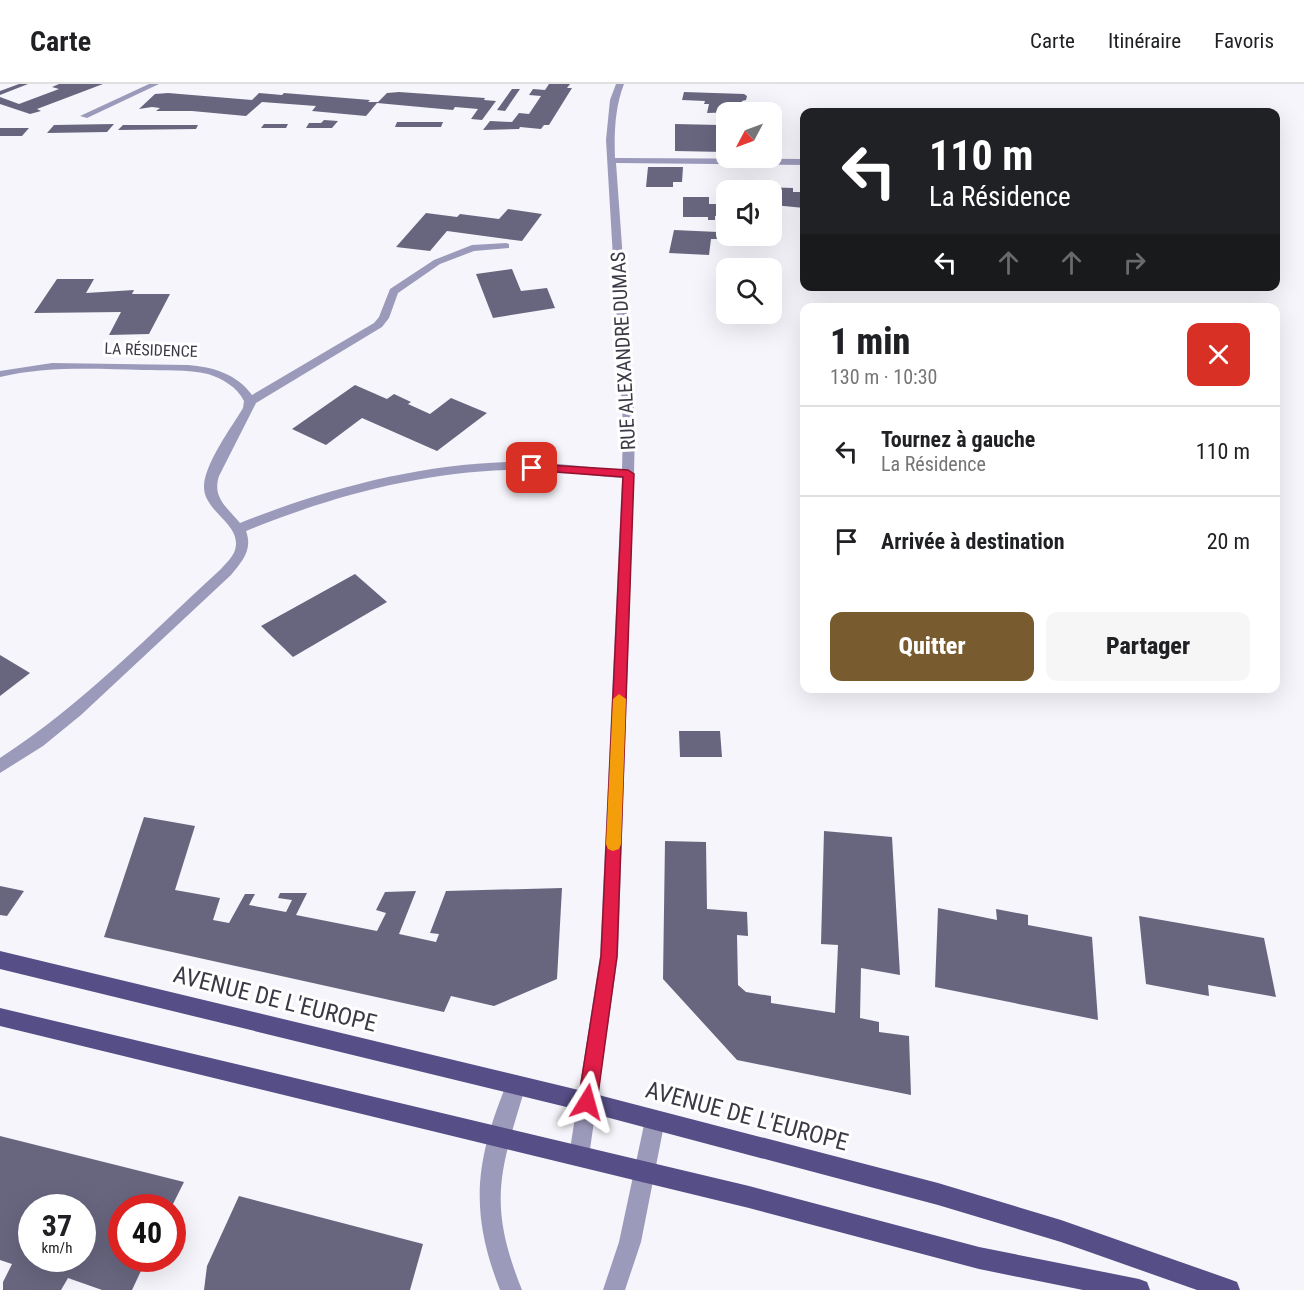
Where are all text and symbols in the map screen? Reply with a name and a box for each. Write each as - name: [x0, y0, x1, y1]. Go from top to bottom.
- text: Carte: [30, 25, 91, 58]
- text: Carte: [1030, 29, 1075, 53]
- text: Itinéraire: [1108, 29, 1181, 53]
- text: Favoris: [1214, 29, 1274, 53]
- north arrow: [716, 102, 782, 168]
- map controls: [716, 102, 782, 324]
- text: 110 m: [929, 131, 1034, 180]
- icon: left: [830, 132, 908, 210]
- button: sound: [716, 180, 782, 246]
- text: La Résidence: [929, 181, 1071, 213]
- icon: left: [929, 246, 962, 279]
- icon: ahead: [992, 246, 1025, 279]
- icon: ahead: [1055, 246, 1088, 279]
- icon: right: [1118, 246, 1151, 279]
- street label: RUE ALEXANDRE DUMAS: [606, 251, 640, 451]
- button: search: [716, 258, 782, 324]
- text: 1 min: [830, 321, 910, 363]
- button: close: [1187, 323, 1250, 386]
- street label: LA RÉSIDENCE: [104, 339, 198, 361]
- text: 130 m · 10:30: [830, 365, 937, 389]
- text: Tournez à gauche: [881, 427, 1035, 452]
- icon: left: [830, 435, 863, 468]
- text: 110 m: [1196, 439, 1250, 464]
- pin: [506, 442, 557, 493]
- icon: arrive: [515, 451, 548, 484]
- text: La Résidence: [881, 452, 986, 476]
- icon: arrive: [830, 525, 863, 558]
- text: Arrivée à destination: [881, 529, 1065, 554]
- text: 20 m: [1207, 529, 1250, 554]
- button: Quitter: [830, 612, 1034, 681]
- button: Partager: [1046, 612, 1250, 681]
- street label: AVENUE DE L'EUROPE: [170, 960, 380, 1038]
- position arrow: [555, 1070, 619, 1134]
- street label: AVENUE DE L'EUROPE: [643, 1075, 851, 1157]
- speed limit sign: 40: [108, 1194, 186, 1272]
- text: 37: [42, 1208, 72, 1243]
- text: km/h: [42, 1239, 72, 1257]

